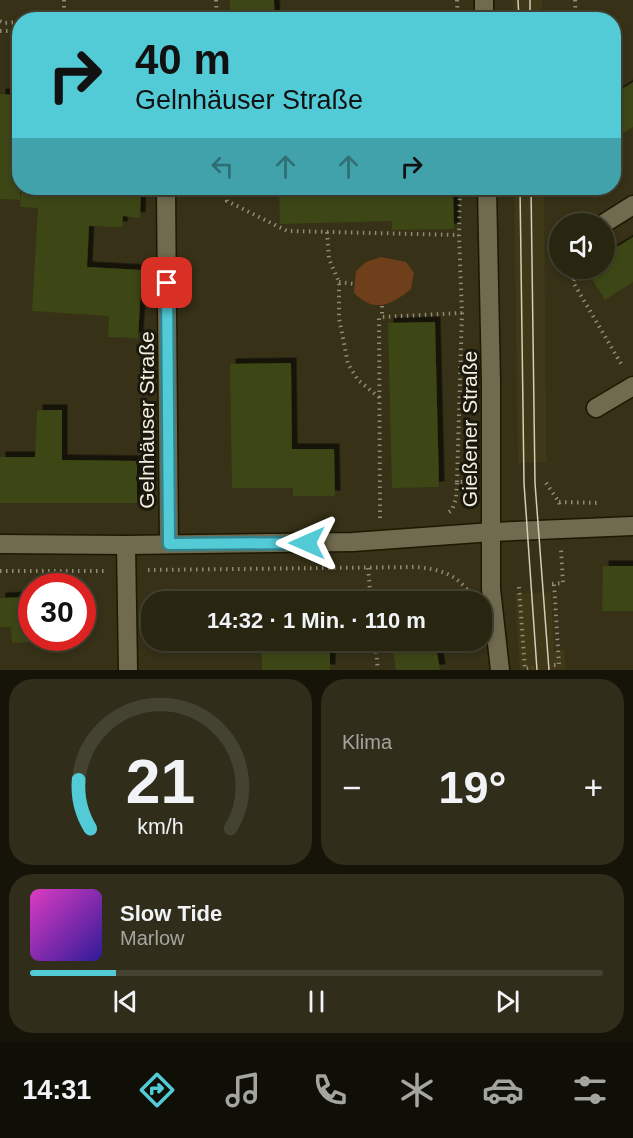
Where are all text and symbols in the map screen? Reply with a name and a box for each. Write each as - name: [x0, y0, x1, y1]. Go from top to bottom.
- icon: right: [36, 36, 114, 114]
- text: 40 m: [135, 36, 231, 83]
- text: Gelnhäuser Straße: [135, 85, 363, 115]
- icon: left: [206, 150, 239, 183]
- icon: ahead: [269, 150, 302, 183]
- icon: ahead: [332, 150, 365, 183]
- icon: right: [395, 150, 428, 183]
- map controls: [549, 213, 615, 279]
- button: sound: [549, 213, 615, 279]
- pin: [141, 257, 192, 308]
- icon: arrive: [150, 266, 183, 299]
- street label: Gelnhäuser Straße: [135, 331, 158, 509]
- street label: Gießener Straße: [458, 351, 481, 507]
- position arrow: [275, 511, 339, 575]
- speed limit sign: 30: [18, 573, 96, 651]
- text: 14:32 · 1 Min. · 110 m: [207, 608, 426, 633]
- text: Klima: [342, 731, 392, 753]
- text: 21: [126, 747, 195, 816]
- text: 19°: [438, 762, 507, 813]
- text: −: [342, 769, 361, 806]
- text: +: [584, 769, 603, 806]
- text: km/h: [137, 815, 184, 839]
- text: Slow Tide: [120, 901, 222, 926]
- text: Marlow: [120, 927, 184, 949]
- icon: previous: [109, 985, 142, 1018]
- icon: pause: [300, 985, 333, 1018]
- icon: next: [491, 985, 524, 1018]
- icon: directions: [136, 1069, 178, 1111]
- icon: music: [222, 1069, 264, 1111]
- icon: phone: [309, 1069, 351, 1111]
- icon: climate: [396, 1069, 438, 1111]
- icon: car: [482, 1069, 524, 1111]
- icon: filters: [569, 1069, 611, 1111]
- text: 14:31: [22, 1075, 91, 1105]

